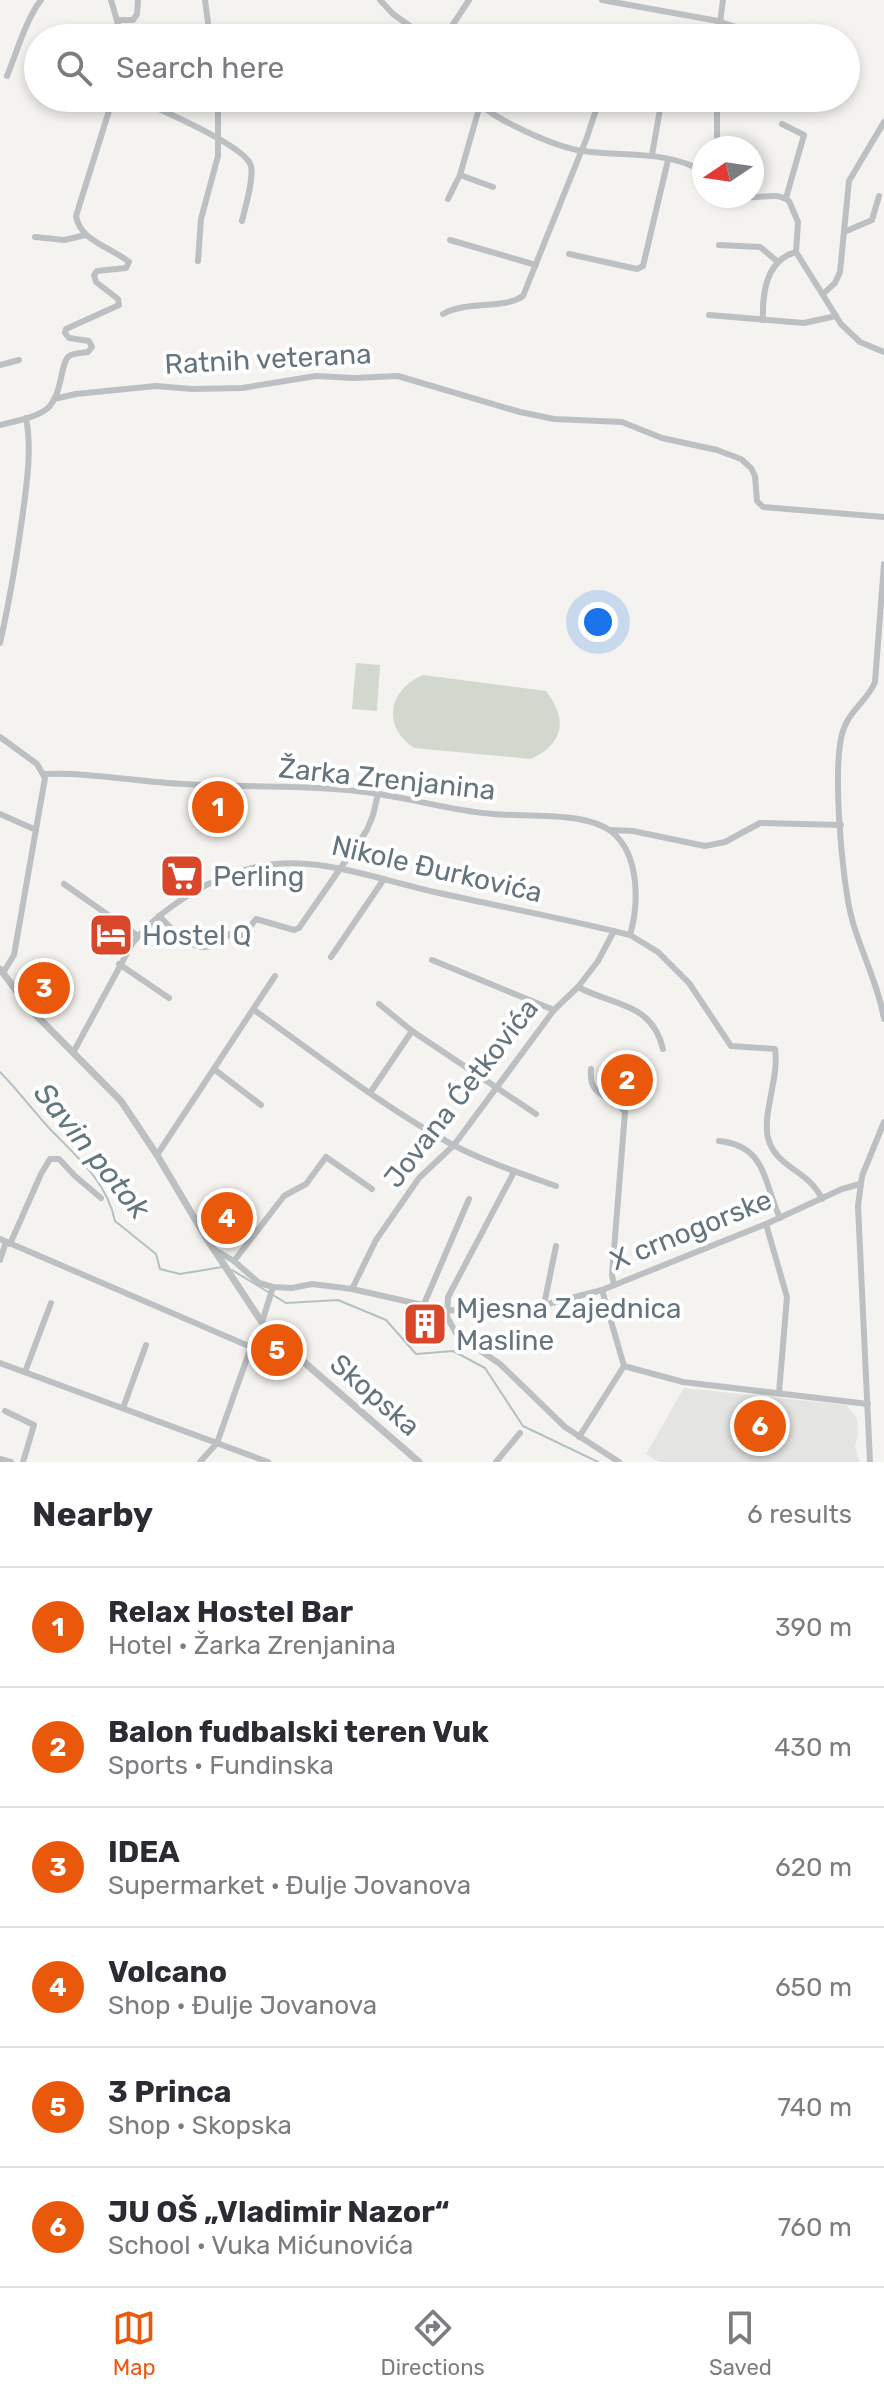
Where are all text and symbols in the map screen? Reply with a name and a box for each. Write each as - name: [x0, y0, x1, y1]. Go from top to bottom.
- search box: [24, 24, 860, 112]
- icon: search: [52, 46, 96, 90]
- text: Search here: [116, 50, 284, 86]
- north arrow: [692, 136, 764, 208]
- street label: Ratnih veterana: [164, 337, 372, 381]
- your location: [578, 602, 618, 642]
- street label: Žarka Zrenjanina: [277, 751, 497, 807]
- pin: 1: [192, 777, 244, 837]
- street label: Nikole Đurkovića: [329, 829, 545, 909]
- supermarket icon: Perling: [158, 852, 206, 900]
- place label: Perling: [213, 860, 304, 893]
- hotel icon: Hostel Q: [87, 911, 135, 959]
- place label: Hostel Q: [142, 919, 252, 952]
- pin: 3: [18, 958, 70, 1018]
- street label: Jovana Ćetkovića: [377, 992, 545, 1194]
- pin: 2: [601, 1050, 653, 1110]
- water label: Savin potok: [26, 1076, 158, 1227]
- street label: X crnogorske: [606, 1183, 776, 1277]
- pin: 4: [201, 1188, 253, 1248]
- place label: Mjesna Zajednica Masline: [456, 1292, 681, 1357]
- building icon: Mjesna Zajednica Masline: [401, 1300, 449, 1348]
- pin: 5: [251, 1320, 303, 1380]
- street label: Skopska: [323, 1347, 427, 1443]
- pin: 6: [734, 1396, 786, 1456]
- text: Nearby: [32, 1494, 153, 1535]
- text: 6 results: [747, 1499, 852, 1530]
- text: Relax Hostel Bar: [108, 1594, 353, 1630]
- text: 1: [52, 1612, 64, 1643]
- text: 390 m: [775, 1612, 852, 1643]
- text: Hotel · Žarka Zrenjanina: [108, 1630, 396, 1661]
- text: Balon fudbalski teren Vuk: [108, 1714, 489, 1750]
- text: 2: [50, 1732, 66, 1763]
- text: 430 m: [774, 1732, 852, 1763]
- text: Sports · Fundinska: [108, 1750, 334, 1781]
- text: IDEA: [108, 1834, 180, 1870]
- text: 3: [49, 1852, 67, 1883]
- text: 620 m: [775, 1852, 852, 1883]
- text: Supermarket · Đulje Jovanova: [108, 1870, 471, 1901]
- text: Volcano: [108, 1954, 227, 1990]
- text: 4: [49, 1972, 67, 2003]
- text: 650 m: [775, 1972, 852, 2003]
- text: Shop · Đulje Jovanova: [108, 1990, 377, 2021]
- text: 3 Princa: [108, 2074, 231, 2110]
- text: 5: [50, 2092, 66, 2123]
- text: 740 m: [777, 2092, 852, 2123]
- text: Shop · Skopska: [108, 2110, 292, 2141]
- text: JU OŠ „Vladimir Nazor“: [108, 2194, 450, 2230]
- text: 6: [50, 2212, 66, 2243]
- text: 760 m: [778, 2212, 852, 2243]
- text: School · Vuka Mićunovića: [108, 2230, 413, 2261]
- tab: Map: [112, 2306, 156, 2381]
- tab: Directions: [380, 2306, 485, 2381]
- tab: Saved: [709, 2306, 772, 2381]

